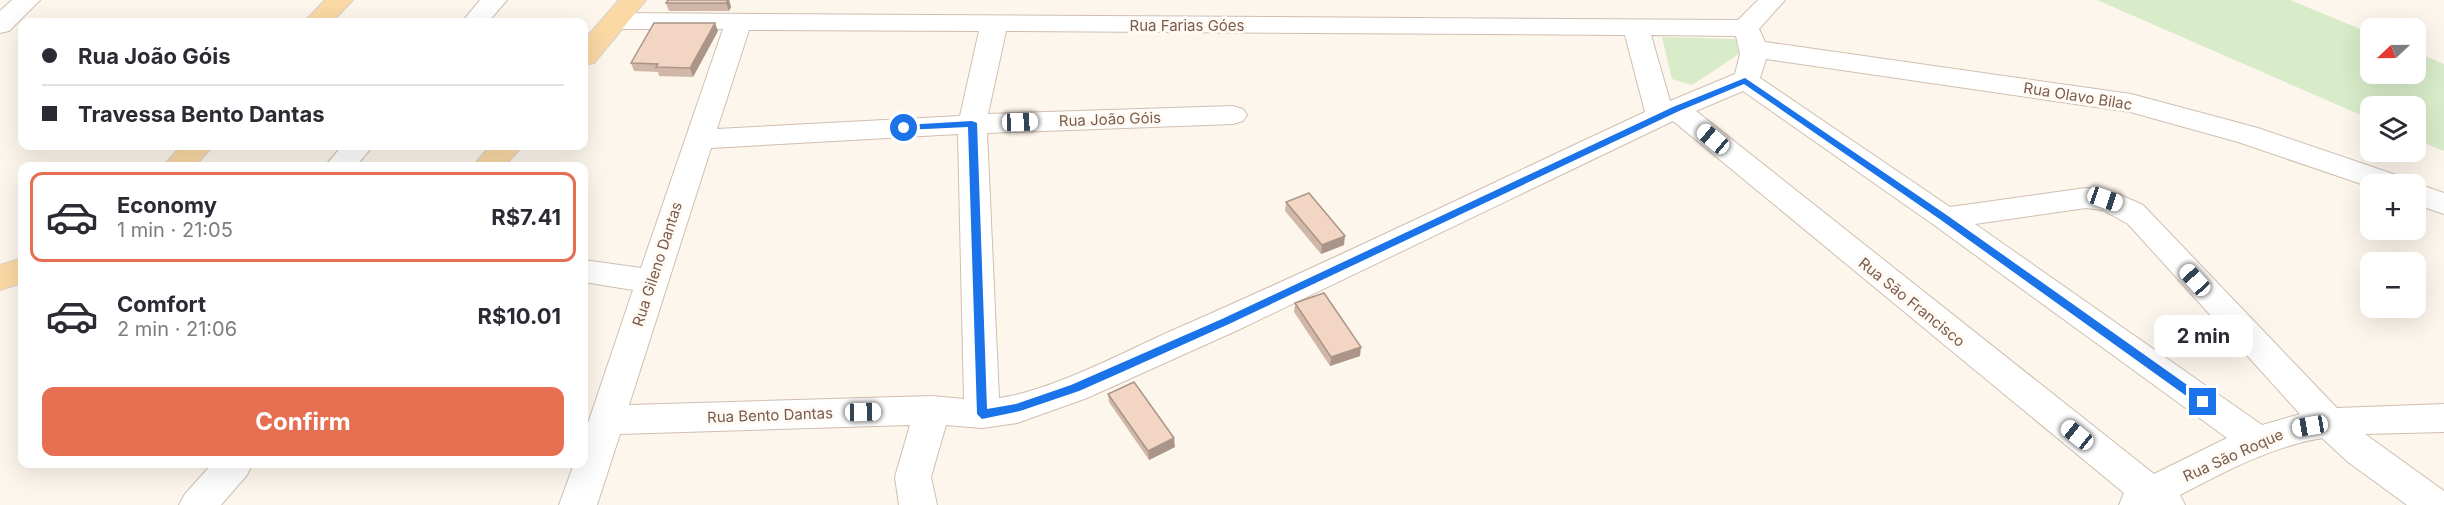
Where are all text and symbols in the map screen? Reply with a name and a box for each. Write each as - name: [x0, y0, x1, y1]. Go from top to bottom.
- street label: Rua Farias Góes: [1130, 16, 1245, 35]
- north arrow: [2360, 18, 2426, 84]
- map controls: [2360, 18, 2426, 318]
- text: Rua João Góis: [78, 43, 230, 69]
- street label: Rua Olavo Bilac: [2022, 78, 2134, 114]
- button: layers: [2360, 96, 2426, 162]
- text: Travessa Bento Dantas: [78, 101, 325, 127]
- street label: Rua João Góis: [1059, 108, 1161, 130]
- car: [1002, 112, 1038, 132]
- route start: [890, 114, 917, 141]
- car: [1693, 121, 1733, 157]
- button: +: [2360, 174, 2426, 240]
- car: [2085, 185, 2125, 213]
- icon: car: [45, 190, 99, 244]
- text: Economy: [117, 192, 217, 218]
- street label: Rua Gileno Dantas: [628, 199, 686, 329]
- text: R$7.41: [491, 204, 561, 230]
- text: 1 min · 21:05: [117, 218, 233, 242]
- button: −: [2360, 252, 2426, 318]
- street label: Rua São Francisco: [1855, 253, 1969, 351]
- car: [2176, 261, 2214, 299]
- icon: car: [45, 289, 99, 343]
- text: Comfort: [117, 291, 206, 317]
- text: R$10.01: [477, 303, 561, 329]
- callout: 2 min: [2154, 315, 2252, 357]
- text: 2 min · 21:06: [117, 317, 237, 341]
- text: 2 min: [2177, 324, 2230, 348]
- button: Confirm: [42, 387, 564, 456]
- route end: [2189, 388, 2216, 415]
- street label: Rua Bento Dantas: [707, 403, 833, 427]
- car: [845, 403, 881, 421]
- car: [2291, 414, 2329, 438]
- car: [2057, 417, 2097, 453]
- street label: Rua São Roque: [2180, 424, 2286, 486]

